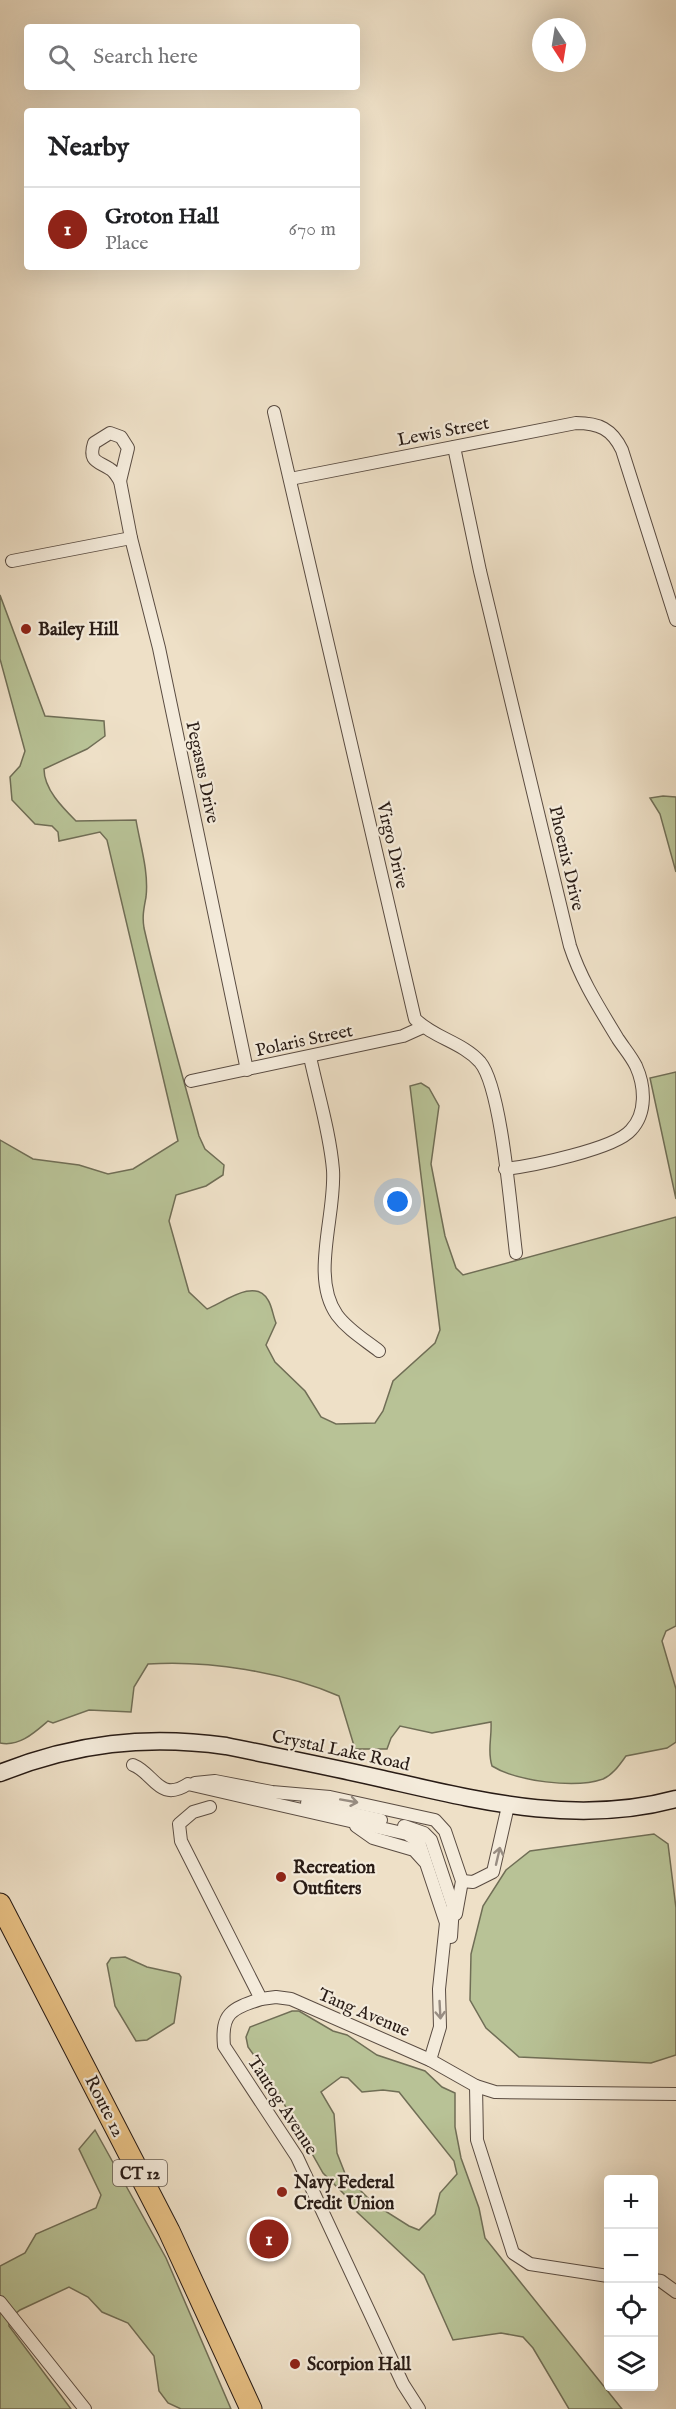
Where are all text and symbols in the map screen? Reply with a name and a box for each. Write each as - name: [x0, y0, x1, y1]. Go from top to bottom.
- north arrow: [532, 18, 586, 72]
- search box: [24, 24, 360, 90]
- icon: search: [45, 41, 78, 74]
- text: Search here: [93, 43, 198, 71]
- text: Nearby: [48, 131, 129, 164]
- text: Groton Hall: [105, 203, 219, 231]
- text: 1: [64, 217, 71, 242]
- text: 670 m: [289, 217, 336, 242]
- text: Place: [105, 231, 148, 256]
- street label: Lewis Street: [396, 412, 491, 453]
- place label: Bailey Hill: [38, 619, 120, 642]
- marker: Bailey Hill: [19, 622, 33, 636]
- street label: Pegasus Drive: [179, 719, 224, 825]
- street label: Virgo Drive: [370, 799, 413, 891]
- street label: Phoenix Drive: [542, 804, 589, 913]
- street label: Polaris Street: [254, 1020, 355, 1063]
- your location: [383, 1187, 412, 1216]
- street label: Crystal Lake Road: [270, 1726, 412, 1777]
- one-way arrow: [339, 1795, 359, 1806]
- one-way arrow: [492, 1847, 504, 1866]
- place label: Recreation Outfiters: [293, 1857, 376, 1901]
- marker: Recreation Outfiters: [274, 1870, 288, 1884]
- street label: Tang Avenue: [314, 1984, 413, 2043]
- one-way arrow: [434, 1999, 445, 2019]
- street label: Tautog Avenue: [241, 2052, 322, 2160]
- street label: Route 12: [78, 2072, 129, 2141]
- road number: CT 12: [113, 2160, 167, 2186]
- place label: Navy Federal Credit Union: [293, 2172, 395, 2216]
- map controls: [604, 2175, 658, 2391]
- button: +: [604, 2175, 658, 2229]
- marker: Navy Federal Credit Union: [275, 2185, 289, 2199]
- pin: 1: [250, 2216, 288, 2262]
- button: −: [604, 2229, 658, 2283]
- button: locate: [604, 2283, 658, 2337]
- button: layers: [604, 2337, 658, 2391]
- place label: Scorpion Hall: [307, 2354, 412, 2377]
- marker: Scorpion Hall: [288, 2357, 302, 2371]

